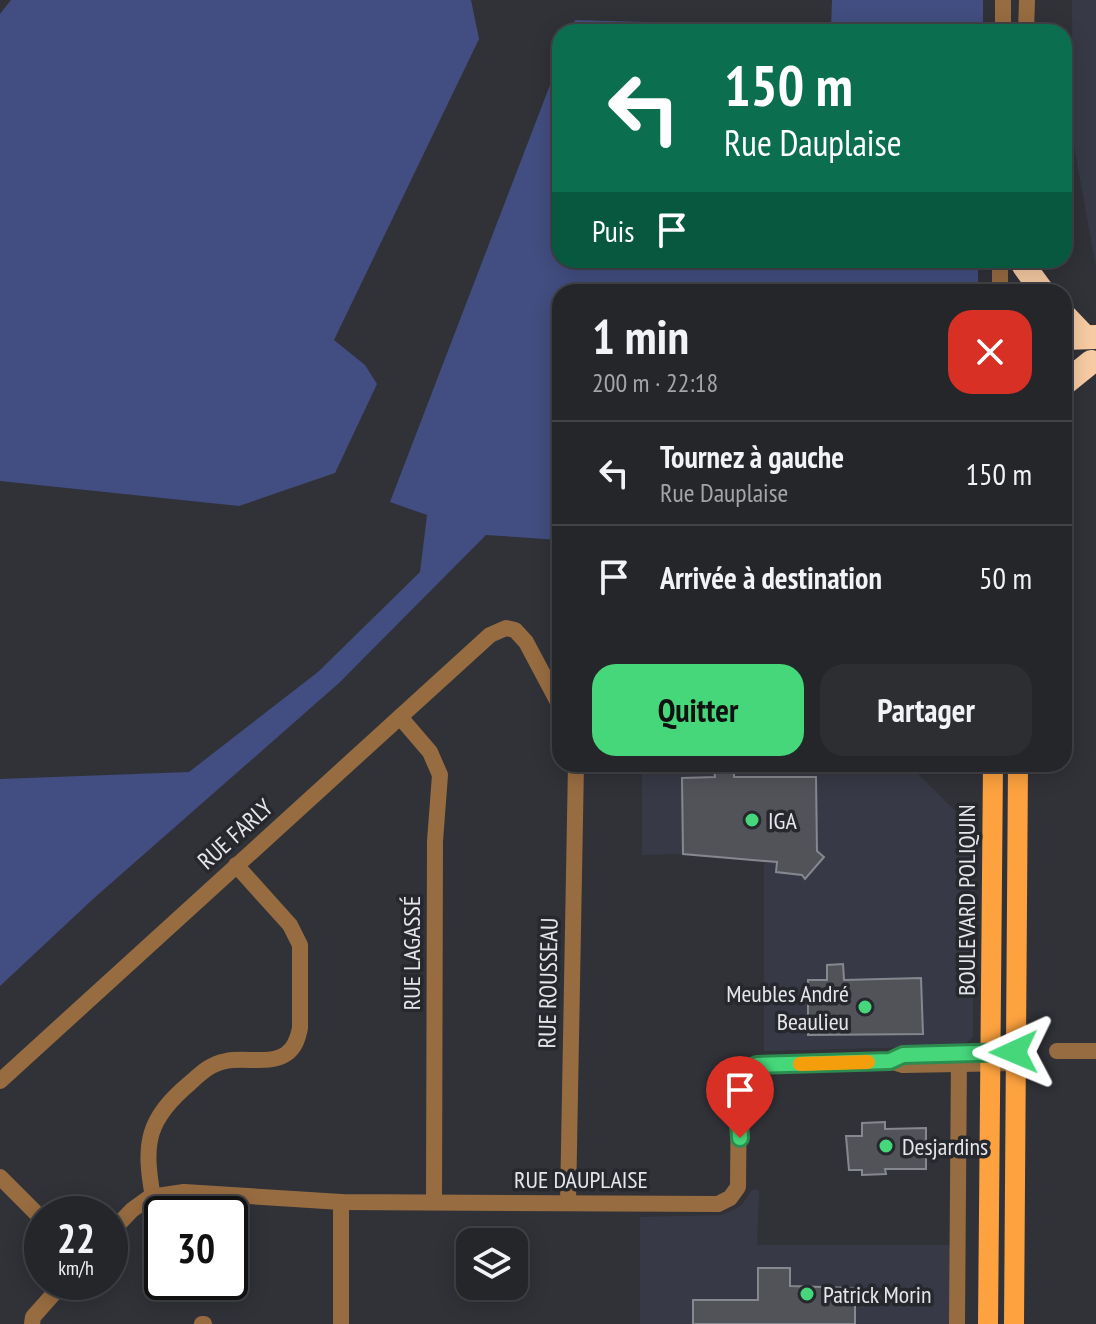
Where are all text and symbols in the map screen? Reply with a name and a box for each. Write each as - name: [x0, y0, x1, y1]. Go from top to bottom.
- text: 150 m: [724, 49, 853, 121]
- icon: left: [592, 56, 696, 160]
- text: Rue Dauplaise: [724, 119, 902, 166]
- icon: arrive: [650, 208, 694, 252]
- text: Puis: [592, 211, 634, 250]
- text: 1 min: [592, 305, 689, 367]
- button: close: [948, 310, 1032, 394]
- text: 200 m · 22:18: [592, 366, 718, 399]
- text: Tournez à gauche: [660, 437, 844, 476]
- icon: left: [592, 451, 636, 495]
- text: 150 m: [966, 454, 1032, 493]
- text: Rue Dauplaise: [660, 476, 788, 509]
- icon: arrive: [592, 555, 636, 599]
- text: Arrivée à destination: [660, 558, 882, 597]
- text: 50 m: [979, 558, 1032, 597]
- button: Quitter: [592, 664, 804, 756]
- button: Partager: [820, 664, 1032, 756]
- street label: RUE FARLY: [191, 792, 279, 876]
- street label: BOULEVARD POLIQUIN: [951, 804, 982, 996]
- place label: IGA: [768, 805, 797, 836]
- marker: IGA: [743, 811, 761, 829]
- street label: RUE LAGASSÉ: [396, 896, 427, 1010]
- street label: RUE ROUSSEAU: [531, 917, 565, 1049]
- place label: Meubles André Beaulieu: [726, 978, 849, 1037]
- marker: Meubles André Beaulieu: [856, 998, 874, 1016]
- position arrow: [972, 1010, 1056, 1094]
- pin: [706, 1056, 774, 1138]
- icon: arrive: [718, 1068, 762, 1112]
- place label: Desjardins: [902, 1131, 988, 1162]
- marker: Desjardins: [877, 1137, 895, 1155]
- street label: RUE DAUPLAISE: [514, 1164, 648, 1195]
- speed limit sign: 30: [144, 1196, 248, 1300]
- text: 22: [57, 1212, 95, 1264]
- map controls: [456, 1228, 528, 1300]
- button: layers: [456, 1228, 528, 1300]
- text: km/h: [58, 1255, 94, 1281]
- place label: Patrick Morin: [823, 1279, 932, 1310]
- marker: Patrick Morin: [798, 1285, 816, 1303]

